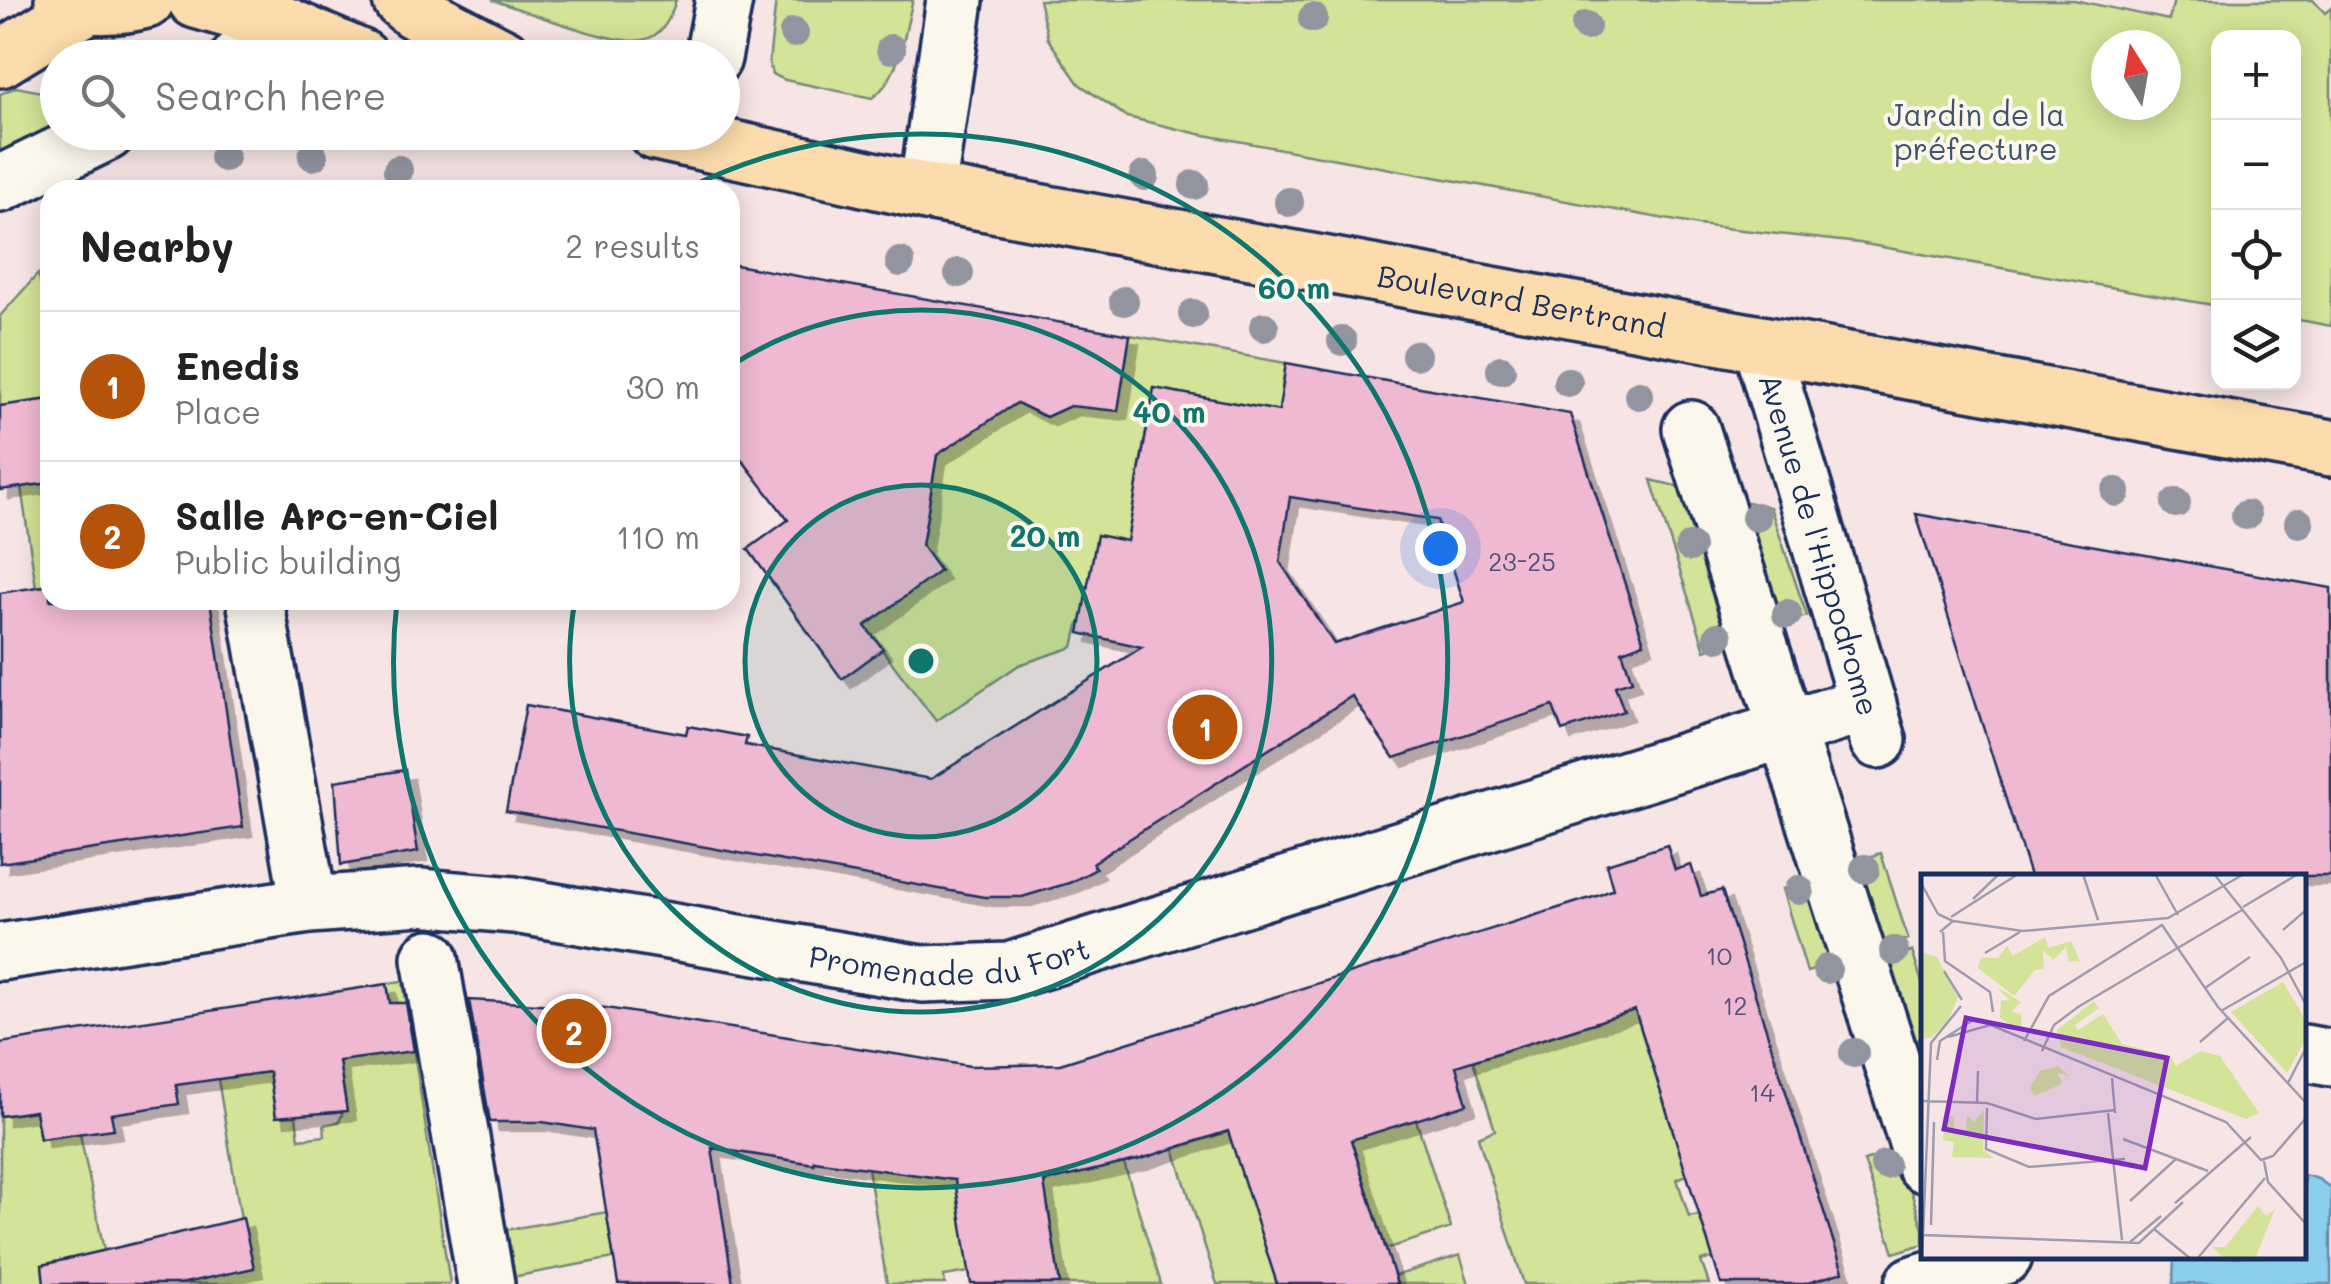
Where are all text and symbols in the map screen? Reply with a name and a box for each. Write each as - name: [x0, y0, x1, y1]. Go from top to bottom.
- north arrow: [2091, 30, 2181, 120]
- map controls: [2211, 30, 2301, 390]
- button: +: [2211, 30, 2301, 120]
- search box: [40, 40, 740, 150]
- icon: search: [75, 68, 130, 123]
- text: Search here: [155, 70, 386, 120]
- park label: Jardin de la préfecture: [1887, 94, 2065, 168]
- button: −: [2211, 120, 2301, 210]
- button: locate: [2211, 210, 2301, 300]
- text: Nearby: [80, 218, 234, 273]
- text: 2 results: [565, 224, 700, 266]
- street label: Boulevard Bertrand: [1374, 255, 1669, 346]
- text: 60 m: [1258, 267, 1330, 307]
- button: layers: [2211, 300, 2301, 390]
- text: Enedis: [175, 340, 300, 390]
- text: 1: [105, 365, 120, 407]
- text: 30 m: [626, 365, 700, 407]
- street label: Avenue de l'Hippodrome: [1751, 369, 1890, 720]
- text: Place: [175, 390, 261, 432]
- text: 40 m: [1133, 391, 1205, 431]
- text: Salle Arc-en-Ciel: [175, 490, 498, 540]
- text: 2: [104, 515, 121, 557]
- text: 110 m: [616, 515, 700, 557]
- text: 20 m: [1010, 515, 1080, 555]
- your location: [1415, 523, 1466, 574]
- text: Public building: [175, 540, 401, 582]
- house number: 23-25: [1488, 545, 1556, 577]
- centre of rings: [903, 643, 939, 679]
- pin: 1: [1172, 690, 1238, 764]
- inset map: [1921, 874, 2306, 1259]
- street label: Promenade du Fort: [806, 927, 1094, 994]
- house number: 10: [1706, 939, 1732, 971]
- house number: 12: [1722, 989, 1748, 1021]
- pin: 2: [542, 994, 606, 1068]
- house number: 14: [1749, 1076, 1775, 1108]

